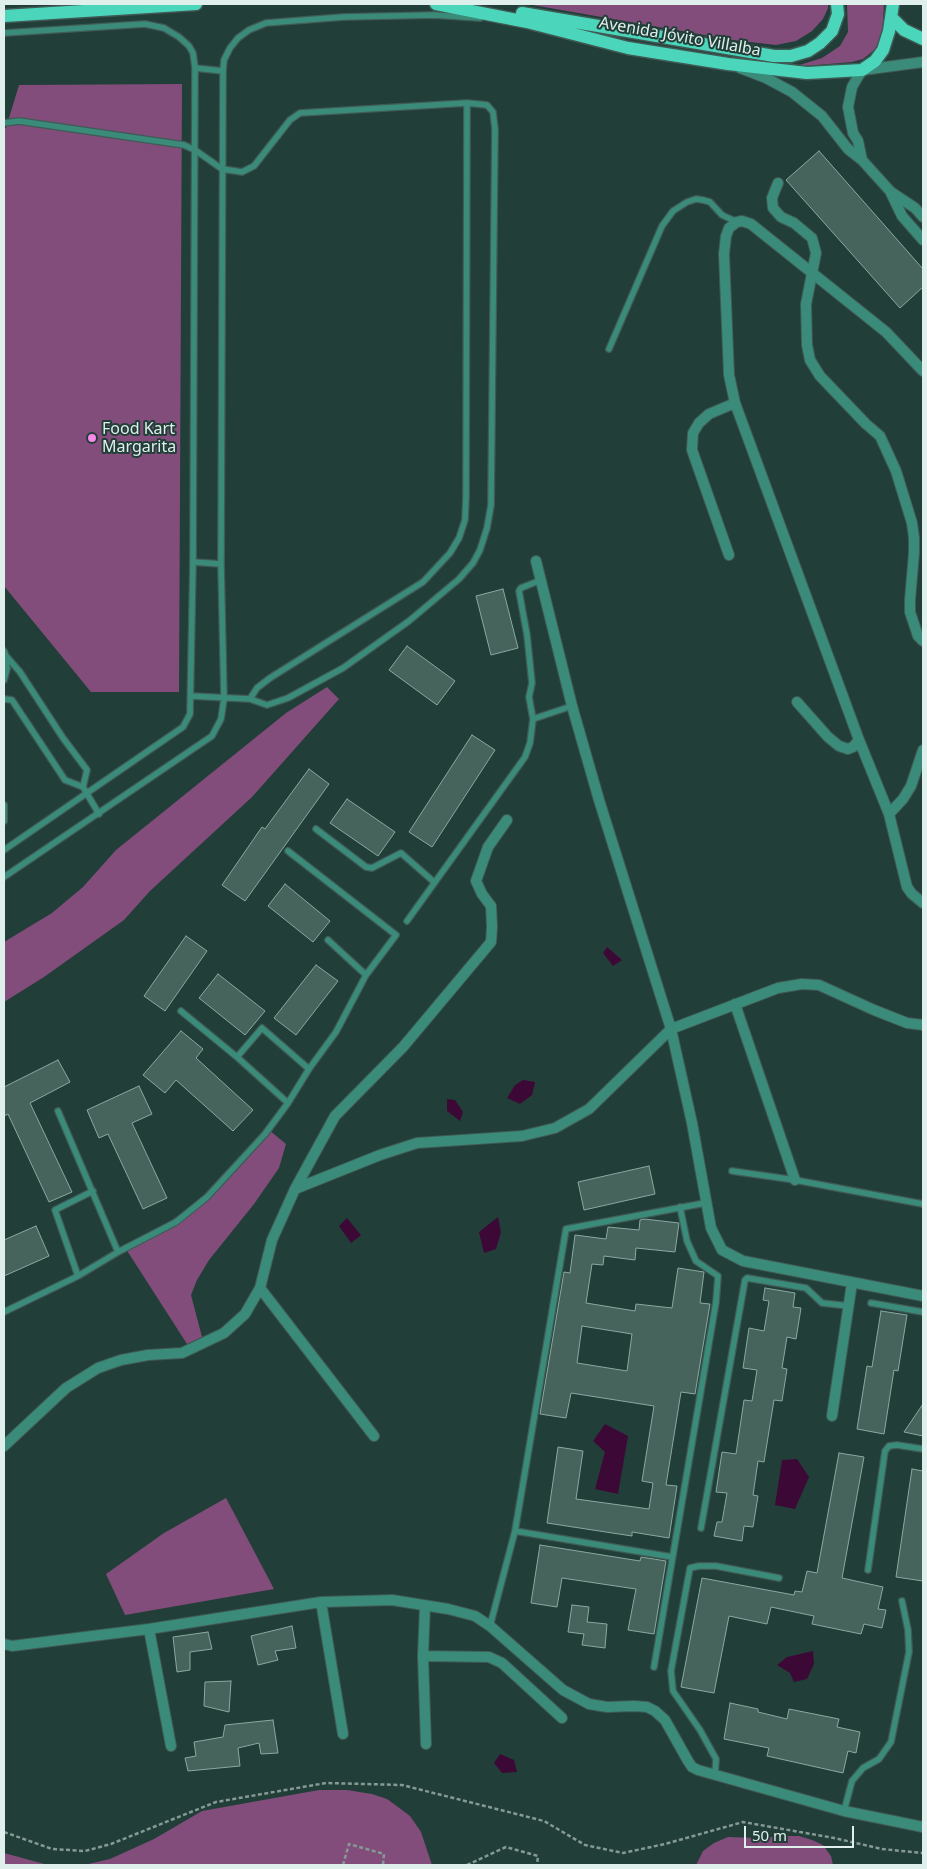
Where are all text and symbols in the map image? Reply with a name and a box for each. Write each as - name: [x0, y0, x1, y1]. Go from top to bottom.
- street label: Avenida Jóvito Villalba: [598, 13, 762, 61]
- place label: Food Kart Margarita: [102, 419, 176, 457]
- marker: Food Kart Margarita: [86, 432, 98, 444]
- scale bar: [747, 1816, 857, 1848]
- text: 50 m: [752, 1825, 787, 1845]

